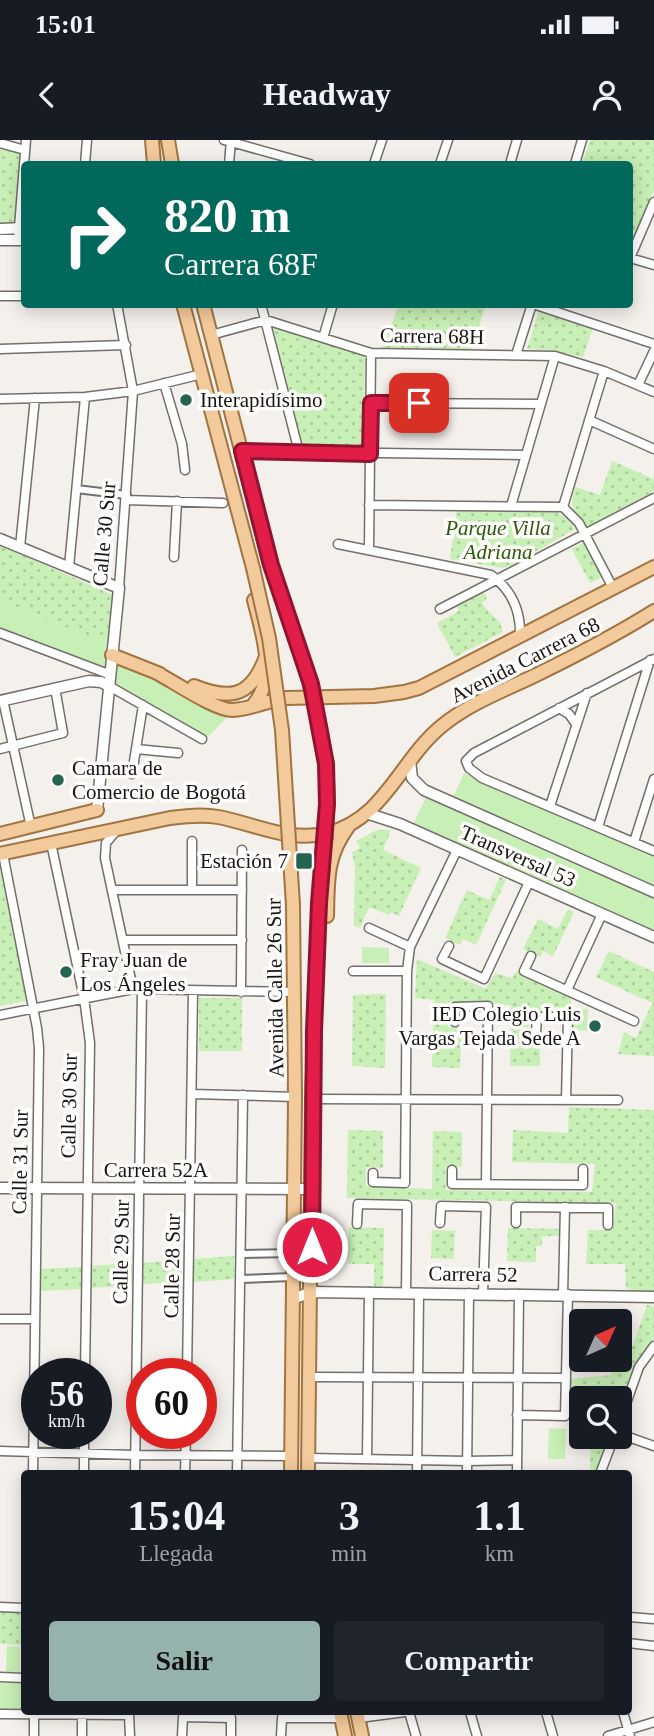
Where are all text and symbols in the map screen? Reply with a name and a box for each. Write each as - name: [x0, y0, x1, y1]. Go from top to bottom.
- text: 15:01: [35, 10, 96, 39]
- icon: back: [28, 76, 66, 114]
- text: Headway: [263, 76, 391, 112]
- icon: person: [588, 76, 626, 114]
- text: 820 m: [164, 188, 291, 243]
- icon: right: [49, 189, 140, 280]
- text: Carrera 68F: [164, 246, 318, 282]
- street label: Carrera 68H: [380, 323, 484, 349]
- pin: [389, 373, 449, 433]
- icon: arrive: [400, 384, 438, 422]
- place label: Interapidísimo: [200, 388, 322, 412]
- marker: Interapidísimo: [178, 392, 194, 408]
- street label: Calle 30 Sur: [87, 481, 121, 587]
- park label: Parque Villa Adriana: [444, 516, 551, 564]
- street label: Avenida Carrera 68: [446, 612, 604, 708]
- place label: Camara de Comercio de Bogotá: [72, 756, 246, 804]
- marker: Camara de Comercio de Bogotá: [50, 772, 66, 788]
- street label: Transversal 53: [457, 820, 579, 892]
- place label: Estación 7: [200, 849, 288, 873]
- marker: Estación 7: [294, 851, 314, 871]
- street label: Avenida Calle 26 Sur: [261, 898, 289, 1078]
- place label: Fray Juan de Los Ángeles: [80, 948, 187, 996]
- marker: Fray Juan de Los Ángeles: [58, 964, 74, 980]
- place label: IED Colegio Luis Vargas Tejada Sede A: [398, 1002, 582, 1050]
- marker: IED Colegio Luis Vargas Tejada Sede A: [587, 1018, 603, 1034]
- street label: Calle 30 Sur: [56, 1053, 82, 1159]
- street label: Calle 31 Sur: [7, 1109, 33, 1215]
- street label: Carrera 52A: [104, 1158, 209, 1182]
- street label: Calle 29 Sur: [108, 1199, 134, 1305]
- position arrow: [275, 1210, 349, 1284]
- street label: Calle 28 Sur: [159, 1213, 185, 1319]
- street label: Carrera 52: [428, 1261, 518, 1287]
- north arrow: [569, 1309, 632, 1372]
- map controls: [569, 1309, 632, 1449]
- speed limit sign: 60: [126, 1358, 217, 1449]
- text: 56: [49, 1375, 84, 1414]
- button: search: [569, 1386, 632, 1449]
- text: km/h: [48, 1411, 85, 1431]
- text: 15:04: [127, 1493, 225, 1539]
- text: 3: [339, 1493, 360, 1539]
- text: 1.1: [473, 1493, 526, 1539]
- text: Llegada: [139, 1541, 213, 1566]
- text: min: [331, 1541, 367, 1566]
- text: km: [485, 1541, 514, 1566]
- button: Salir: [49, 1621, 320, 1701]
- button: Compartir: [334, 1621, 604, 1701]

